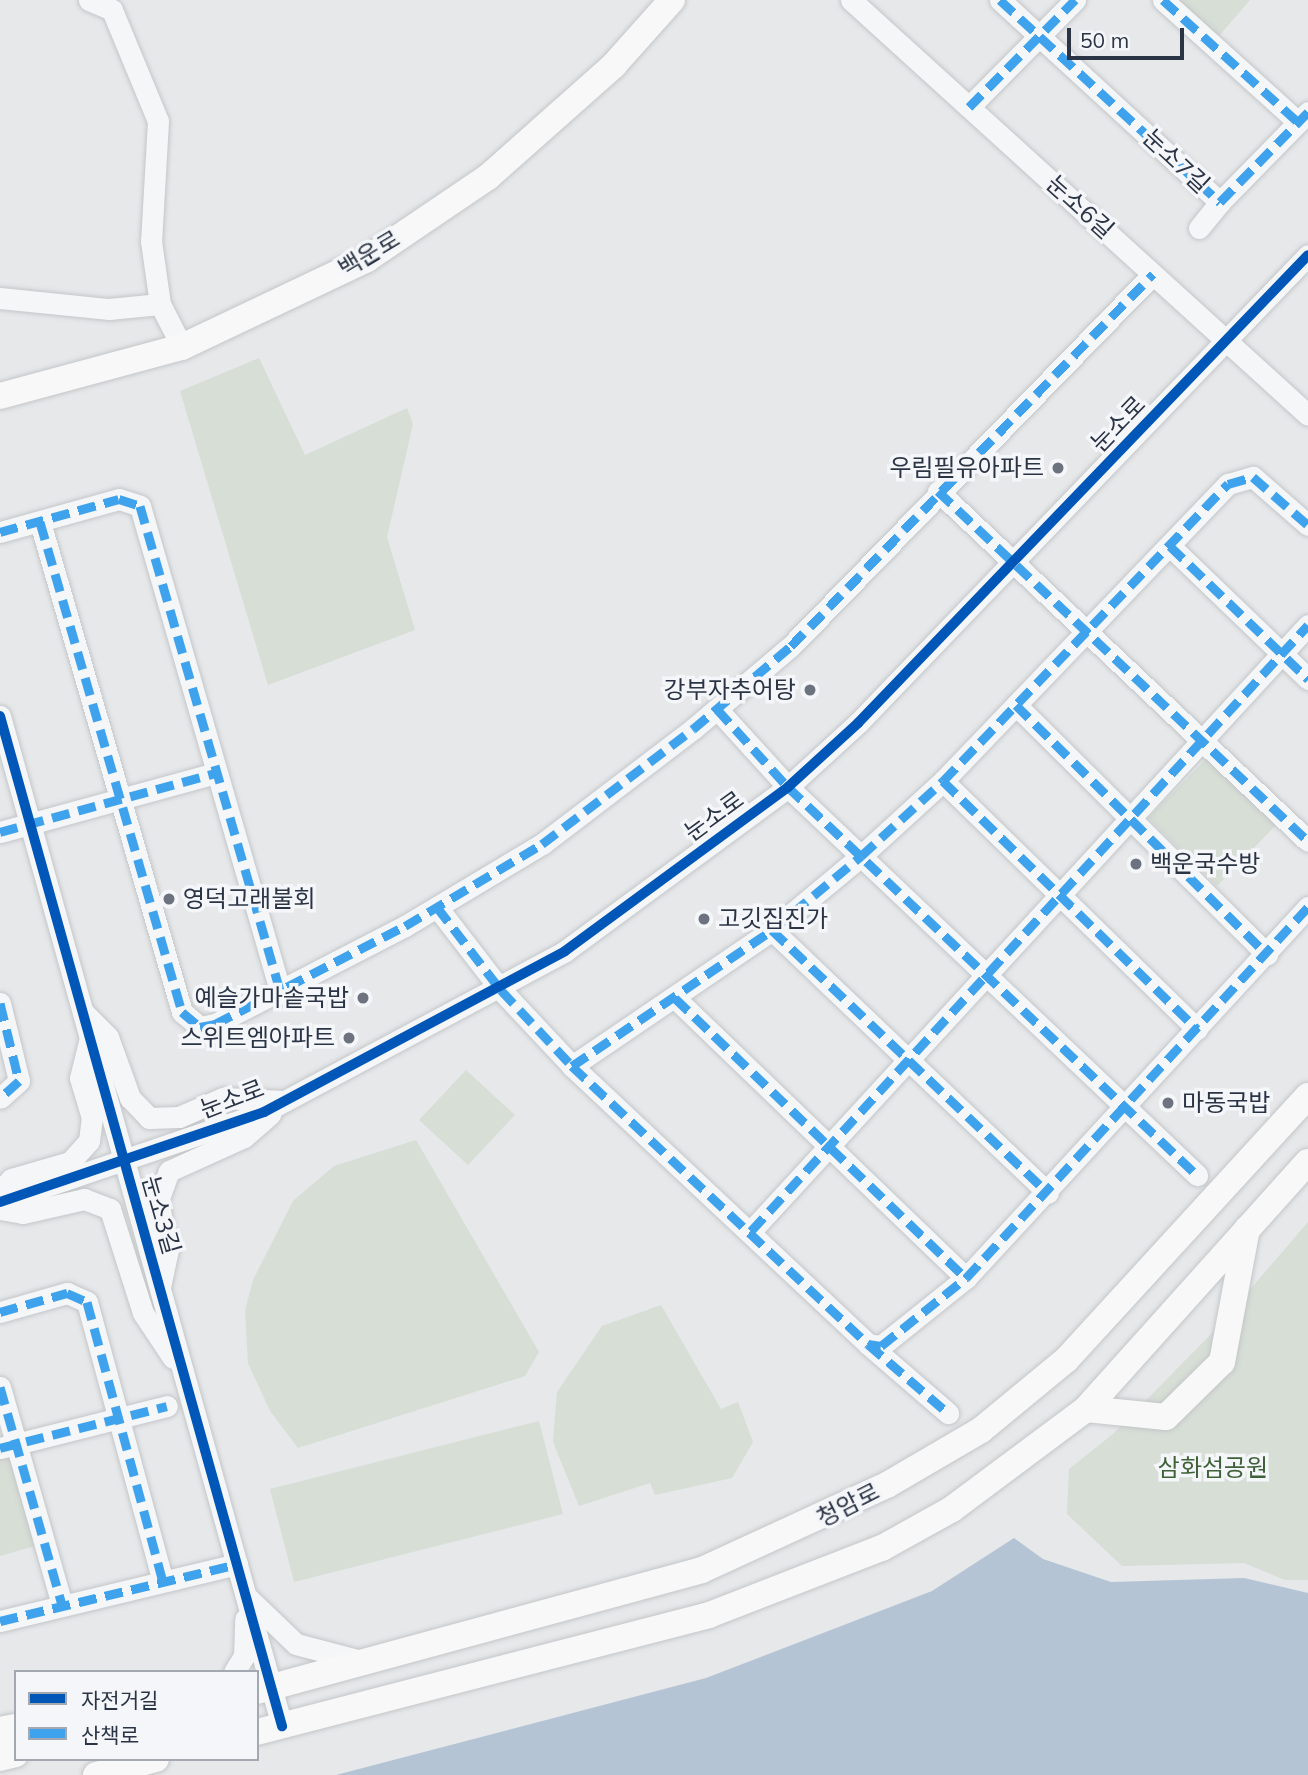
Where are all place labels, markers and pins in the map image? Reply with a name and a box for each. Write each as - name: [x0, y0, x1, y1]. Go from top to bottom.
- place label: 우림필유아파트: [889, 454, 1044, 482]
- marker: 우림필유아파트: [1050, 460, 1066, 476]
- place label: 강부자추어탕: [664, 676, 796, 704]
- marker: 강부자추어탕: [802, 682, 818, 698]
- place label: 백운국수방: [1150, 850, 1260, 878]
- marker: 백운국수방: [1128, 856, 1144, 872]
- place label: 영덕고래불회: [183, 885, 315, 913]
- marker: 영덕고래불회: [161, 891, 177, 907]
- place label: 고깃집진가: [718, 905, 828, 933]
- marker: 고깃집진가: [696, 911, 712, 927]
- place label: 예슬가마솥국밥: [194, 984, 349, 1012]
- marker: 예슬가마솥국밥: [355, 990, 371, 1006]
- place label: 스위트엠아파트: [180, 1024, 335, 1052]
- marker: 스위트엠아파트: [341, 1030, 357, 1046]
- place label: 마동국밥: [1182, 1089, 1270, 1117]
- marker: 마동국밥: [1160, 1095, 1176, 1111]

